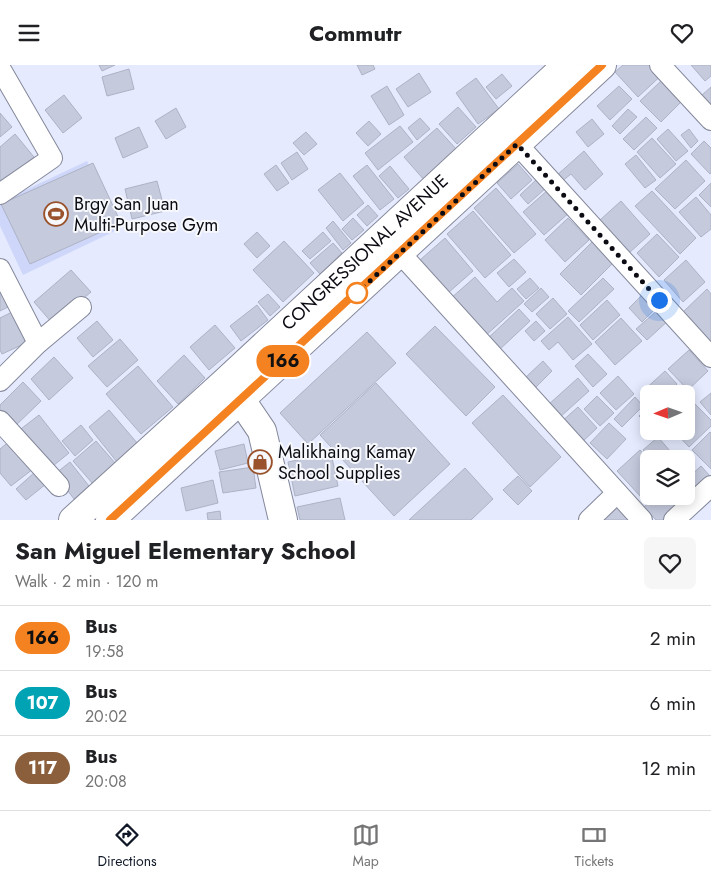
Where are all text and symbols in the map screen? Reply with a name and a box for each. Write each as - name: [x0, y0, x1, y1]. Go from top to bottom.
- text: Commutr: [309, 17, 402, 49]
- icon: menu: [15, 19, 43, 47]
- icon: heart: [668, 19, 696, 47]
- street label: CONGRESSIONAL AVENUE: [276, 168, 454, 336]
- place label: Brgy San Juan Multi-Purpose Gym: [74, 191, 218, 238]
- sports icon: Brgy San Juan Multi-Purpose Gym: [43, 201, 69, 227]
- unlabelled marker: [346, 282, 368, 304]
- your location: [647, 288, 672, 313]
- line badge: 166: [254, 345, 312, 377]
- text: 166: [266, 348, 300, 374]
- north arrow: [640, 385, 695, 440]
- map controls: [640, 385, 695, 505]
- place label: Malikhaing Kamay School Supplies: [278, 439, 415, 486]
- shop icon: Malikhaing Kamay School Supplies: [247, 449, 273, 475]
- button: layers: [640, 450, 695, 505]
- text: San Miguel Elementary School: [15, 533, 356, 568]
- button: heart: [644, 537, 696, 589]
- text: Walk · 2 min · 120 m: [15, 570, 159, 593]
- text: Bus: [85, 613, 117, 640]
- text: 166: [26, 625, 59, 651]
- text: 2 min: [650, 625, 696, 652]
- text: 19:58: [85, 640, 124, 663]
- text: Bus: [85, 678, 117, 705]
- text: 107: [27, 690, 58, 716]
- text: 6 min: [650, 690, 696, 717]
- text: 20:02: [85, 705, 127, 728]
- text: Bus: [85, 743, 117, 770]
- text: 117: [28, 755, 57, 781]
- text: 12 min: [641, 755, 696, 782]
- text: 20:08: [85, 770, 127, 793]
- tab: Directions: [97, 821, 157, 871]
- tab: Map: [352, 821, 380, 871]
- tab: Tickets: [575, 821, 614, 871]

